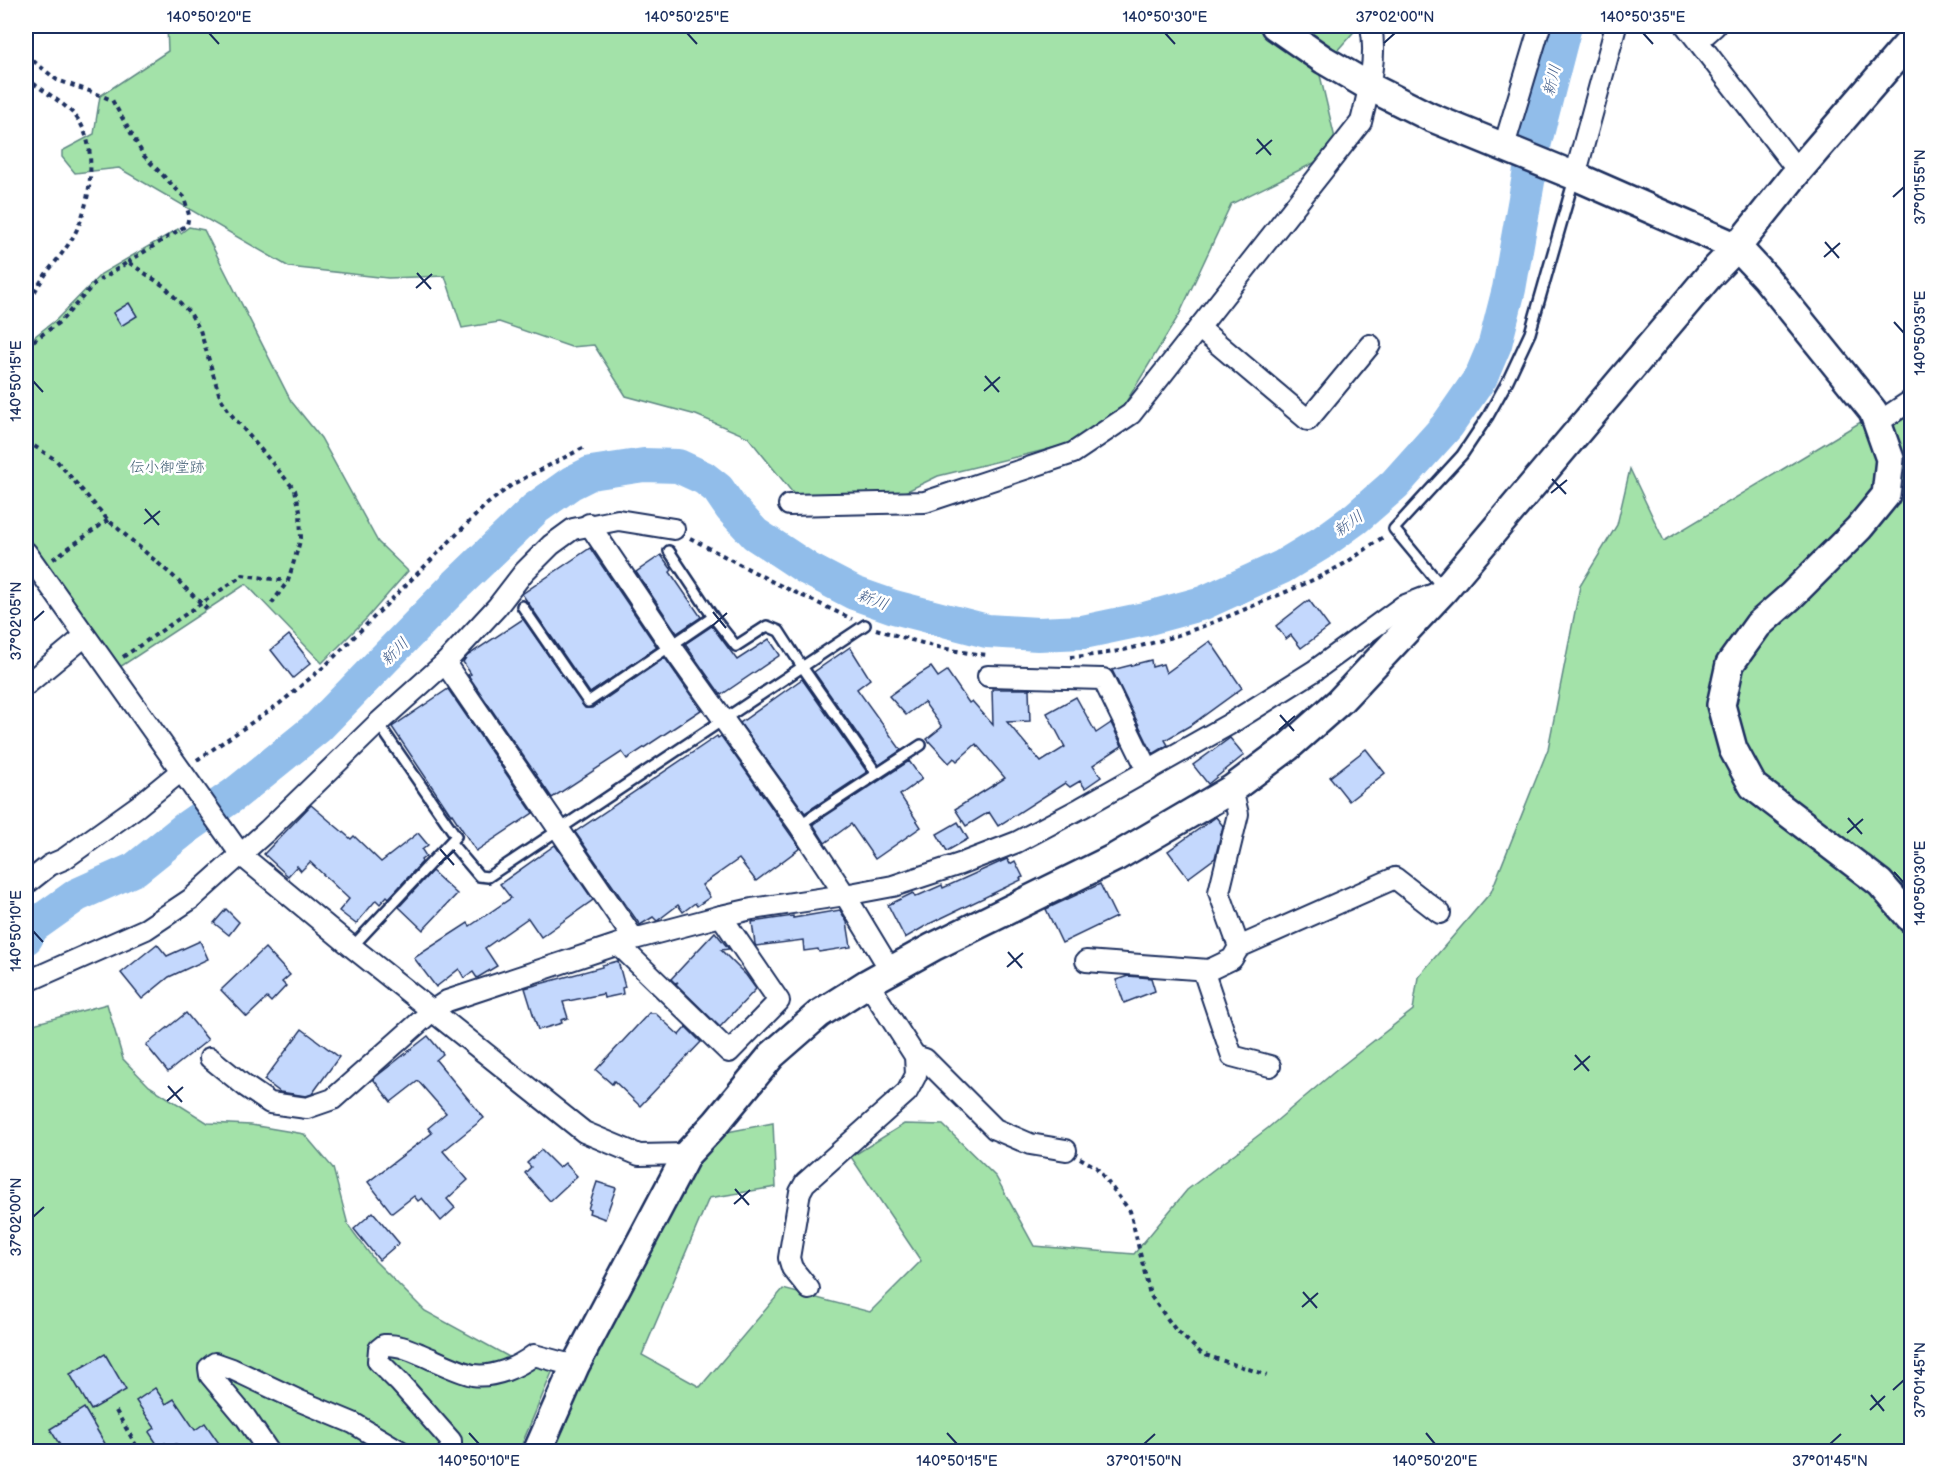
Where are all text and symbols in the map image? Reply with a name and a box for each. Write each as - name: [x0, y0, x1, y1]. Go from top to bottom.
- text: 140°50'20"E: [167, 8, 251, 27]
- text: 140°50'25"E: [645, 8, 729, 27]
- text: 140°50'30"E: [1123, 8, 1208, 27]
- text: 37°02'00"N: [1355, 8, 1435, 27]
- text: 140°50'35"E: [1601, 8, 1685, 27]
- water label: 新川: [1539, 63, 1566, 98]
- text: 37°01'55"N: [1911, 149, 1930, 225]
- text: 140°50'35"E: [1911, 291, 1930, 375]
- text: 140°50'15"E: [7, 340, 26, 422]
- park label: 伝小御堂跡: [129, 458, 205, 477]
- water label: 新川: [1330, 507, 1367, 541]
- text: 37°02'05"N: [7, 582, 26, 660]
- water label: 新川: [854, 586, 891, 615]
- water label: 新川: [377, 634, 413, 670]
- text: 140°50'30"E: [1911, 840, 1930, 926]
- text: 140°50'10"E: [7, 890, 26, 972]
- text: 37°02'00"N: [7, 1177, 26, 1257]
- text: 37°01'45"N: [1911, 1342, 1930, 1418]
- text: 140°50'10"E: [438, 1452, 520, 1471]
- text: 140°50'15"E: [916, 1452, 998, 1471]
- text: 37°01'50"N: [1106, 1452, 1182, 1471]
- text: 140°50'20"E: [1393, 1452, 1477, 1471]
- text: 37°01'45"N: [1792, 1452, 1868, 1471]

